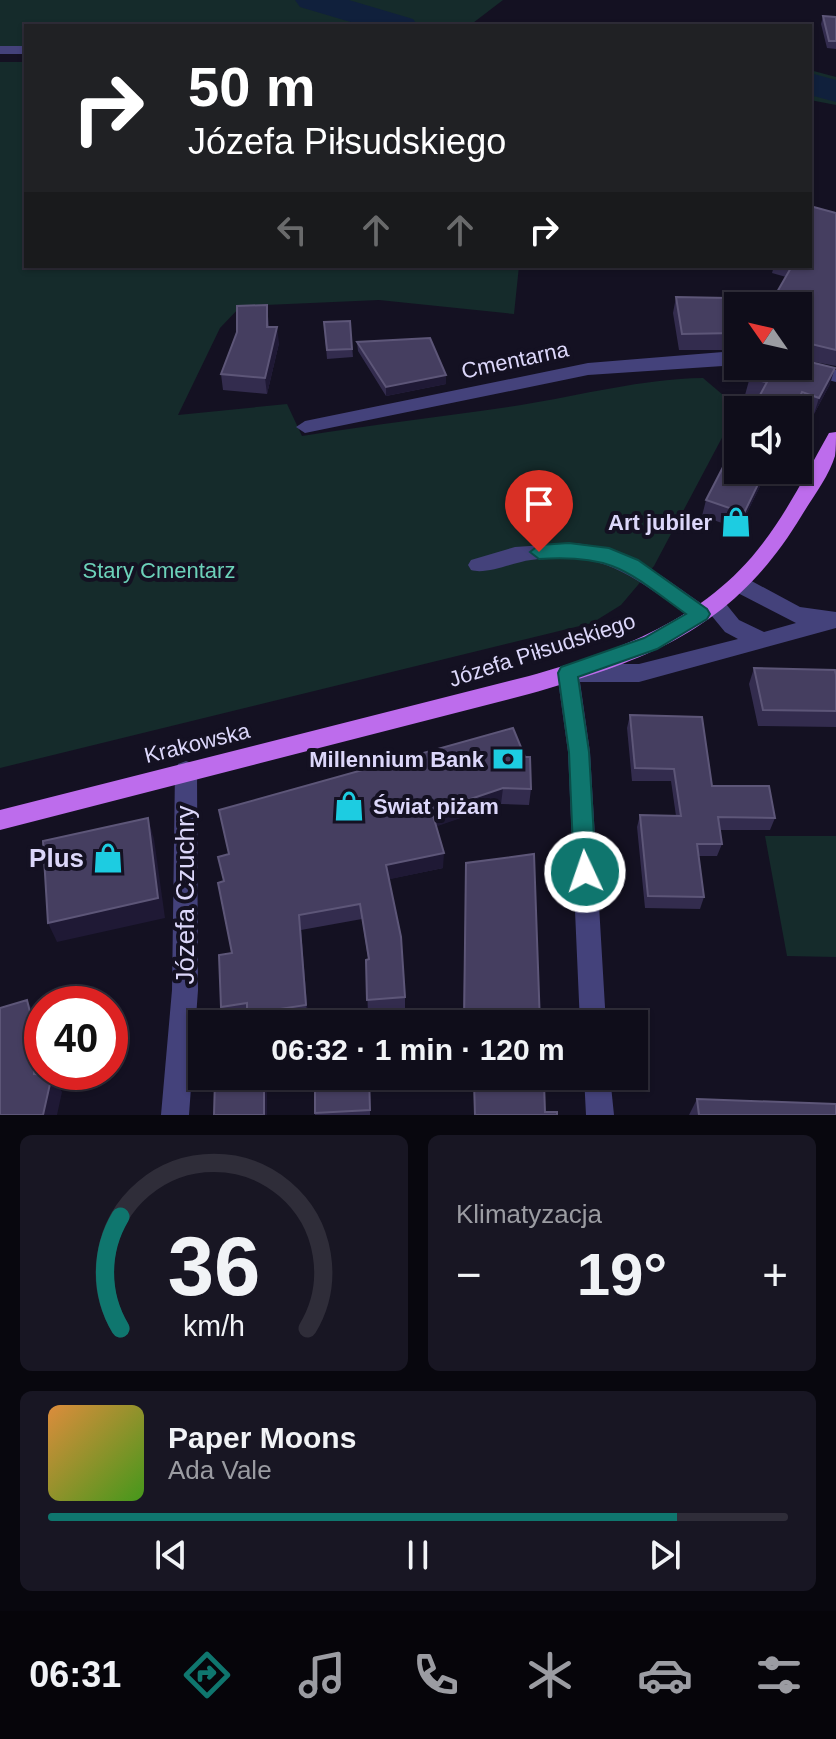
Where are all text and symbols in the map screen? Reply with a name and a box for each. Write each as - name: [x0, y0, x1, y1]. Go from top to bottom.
- text: 50 m: [188, 55, 316, 118]
- icon: right: [56, 56, 160, 160]
- text: Józefa Piłsudskiego: [188, 121, 506, 162]
- icon: left: [270, 208, 314, 252]
- icon: ahead: [354, 208, 398, 252]
- icon: ahead: [438, 208, 482, 252]
- icon: right: [522, 208, 566, 252]
- north arrow: [724, 292, 812, 380]
- map controls: [724, 292, 812, 484]
- street label: Cmentarna: [459, 336, 572, 384]
- button: sound: [724, 396, 812, 484]
- pin: [505, 470, 573, 552]
- icon: arrive: [517, 482, 561, 526]
- shop icon: Art jubiler: [719, 505, 753, 539]
- place label: Art jubiler: [608, 510, 712, 535]
- park label: Stary Cmentarz: [83, 558, 235, 583]
- street label: Józefa Piłsudskiego: [446, 608, 638, 692]
- street label: Krakowska: [142, 718, 253, 768]
- bank icon: Millennium Bank: [491, 742, 525, 776]
- place label: Millennium Bank: [309, 747, 485, 772]
- shop icon: Świat piżam: [332, 789, 366, 823]
- place label: Świat piżam: [373, 794, 499, 819]
- street label: Józefa Czuchry: [170, 805, 200, 985]
- position arrow: [543, 830, 627, 914]
- shop icon: Plus: [91, 841, 125, 875]
- place label: Plus: [29, 843, 84, 873]
- speed limit sign: 40: [24, 986, 128, 1090]
- text: 06:32 · 1 min · 120 m: [271, 1033, 565, 1066]
- text: Klimatyzacja: [456, 1199, 602, 1229]
- text: 36: [168, 1220, 260, 1313]
- text: 19°: [577, 1241, 667, 1308]
- text: −: [456, 1250, 482, 1299]
- text: +: [762, 1250, 788, 1299]
- text: km/h: [183, 1310, 245, 1342]
- text: Paper Moons: [168, 1421, 356, 1454]
- text: Ada Vale: [168, 1455, 272, 1485]
- icon: previous: [149, 1533, 193, 1577]
- icon: pause: [396, 1533, 440, 1577]
- icon: next: [643, 1533, 687, 1577]
- icon: directions: [179, 1647, 235, 1703]
- icon: music: [294, 1647, 350, 1703]
- icon: phone: [408, 1647, 464, 1703]
- icon: climate: [522, 1647, 578, 1703]
- icon: car: [637, 1647, 693, 1703]
- icon: filters: [751, 1647, 807, 1703]
- text: 06:31: [29, 1654, 121, 1695]

